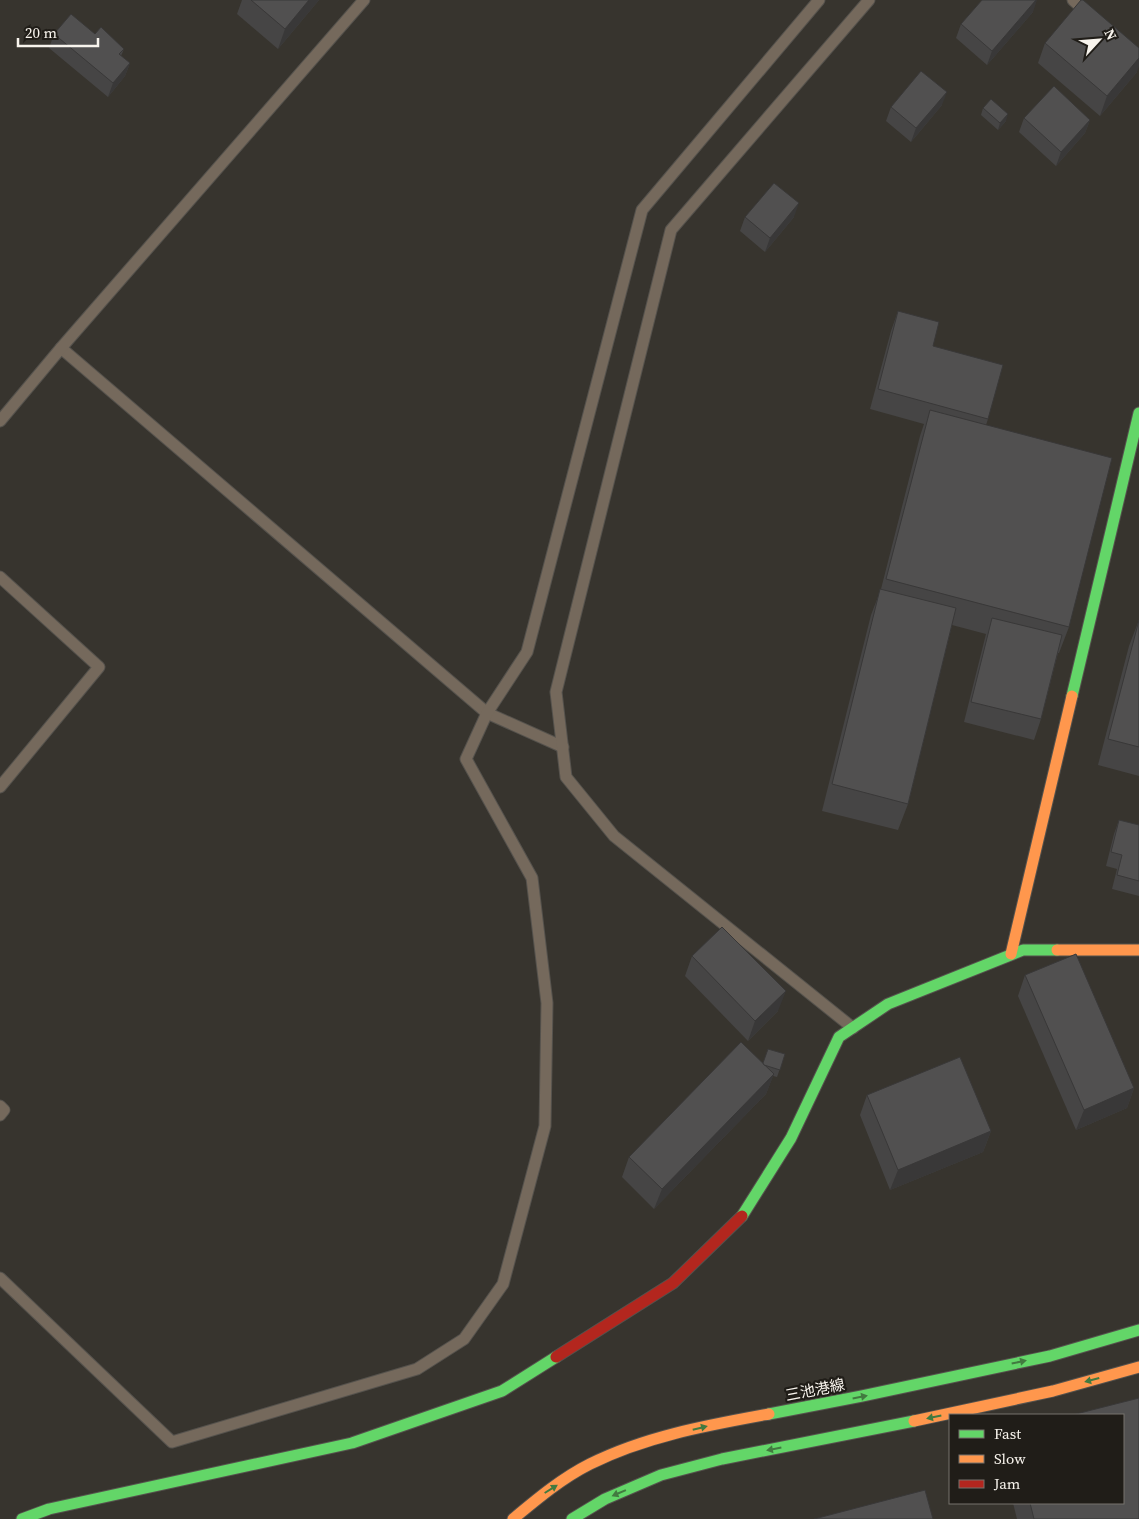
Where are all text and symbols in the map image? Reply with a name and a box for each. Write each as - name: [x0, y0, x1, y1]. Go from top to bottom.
- scale bar: [18, 15, 98, 47]
- north arrow: [1074, 15, 1124, 65]
- text: 20 m: [25, 22, 57, 43]
- text: N: [1099, 25, 1122, 43]
- one-way arrow: [1011, 1358, 1027, 1366]
- street label: 三池港線: [783, 1373, 846, 1406]
- one-way arrow: [1084, 1376, 1100, 1384]
- one-way arrow: [852, 1392, 868, 1400]
- one-way arrow: [925, 1413, 941, 1421]
- legend: [949, 1414, 1124, 1504]
- one-way arrow: [693, 1423, 708, 1431]
- text: Fast: [994, 1423, 1021, 1444]
- one-way arrow: [766, 1445, 782, 1453]
- text: Slow: [994, 1448, 1026, 1469]
- text: Jam: [993, 1473, 1021, 1494]
- one-way arrow: [545, 1484, 558, 1493]
- one-way arrow: [611, 1489, 626, 1497]

